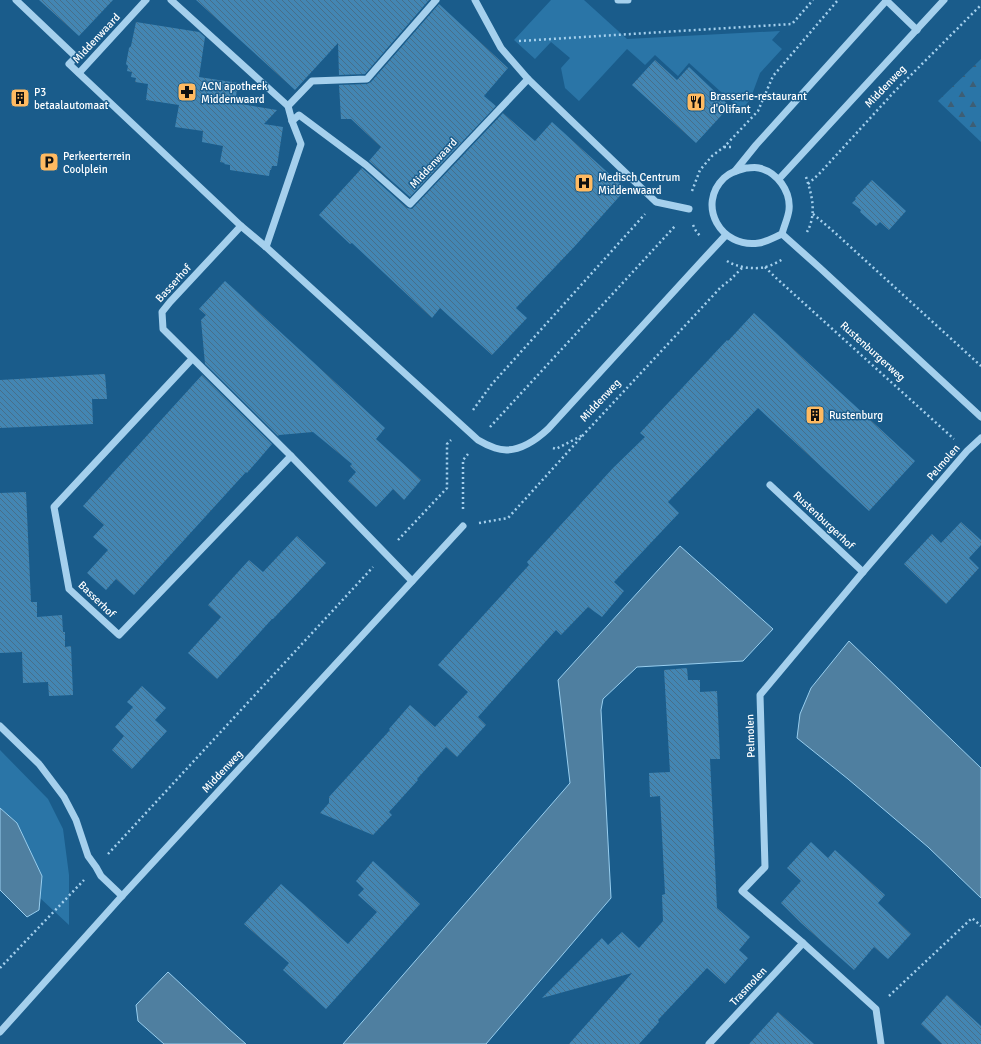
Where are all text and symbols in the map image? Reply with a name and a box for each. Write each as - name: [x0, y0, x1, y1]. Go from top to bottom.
- street label: Middenwaard: [70, 11, 123, 66]
- street label: Middenweg: [862, 62, 909, 110]
- place label: ACN apotheek Middenwaard: [201, 80, 268, 106]
- pharmacy icon: ACN apotheek Middenwaard: [176, 81, 198, 103]
- place label: P3 betaalautomaat: [34, 86, 108, 112]
- building icon: P3 betaalautomaat: [9, 87, 31, 109]
- place label: Brasserie-restaurant d'Olifant: [710, 90, 807, 116]
- restaurant icon: Brasserie-restaurant d'Olifant: [685, 91, 707, 113]
- street label: Middenwaard: [407, 136, 460, 191]
- place label: Perkeerterrein Coolplein: [63, 150, 131, 176]
- parking icon: Perkeerterrein Coolplein: [38, 151, 60, 173]
- place label: Medisch Centrum Middenwaard: [598, 171, 681, 197]
- hospital icon: Medisch Centrum Middenwaard: [573, 172, 595, 194]
- street label: Basserhof: [153, 261, 195, 305]
- street label: Rustenburgerweg: [837, 319, 908, 384]
- street label: Middenweg: [577, 376, 624, 425]
- building icon: Rustenburg: [804, 404, 826, 426]
- place label: Rustenburg: [829, 409, 883, 422]
- street label: Pelmolen: [924, 442, 963, 483]
- street label: Rustenburgerhof: [790, 489, 858, 553]
- street label: Basserhof: [75, 578, 119, 621]
- street label: Pelmolen: [743, 714, 758, 758]
- street label: Middenweg: [199, 747, 246, 796]
- street label: Trasmolen: [727, 964, 770, 1008]

